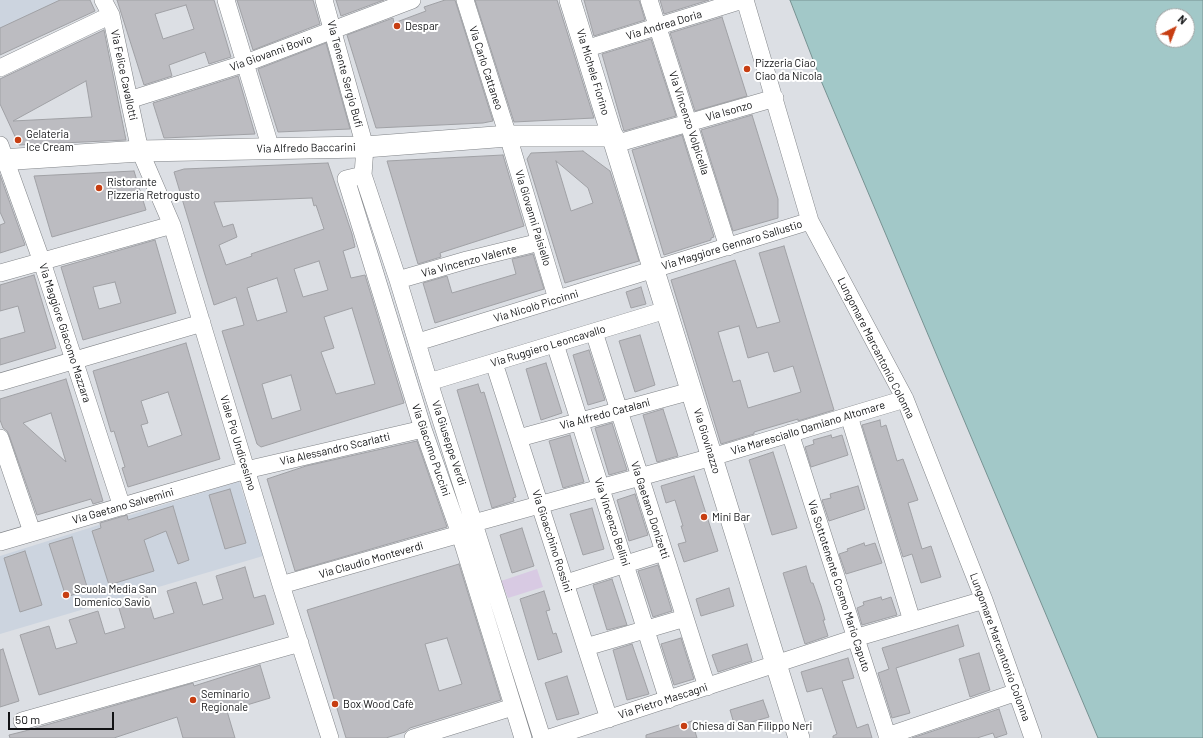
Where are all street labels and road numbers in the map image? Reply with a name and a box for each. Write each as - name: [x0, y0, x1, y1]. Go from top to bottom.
- street label: Via Andrea Doria: [625, 7, 703, 43]
- street label: Via Tenente Sergio Bufi: [324, 19, 366, 129]
- street label: Via Carlo Cattaneo: [466, 24, 506, 112]
- street label: Via Michele Fiorino: [574, 27, 612, 117]
- street label: Via Felice Cavallotti: [108, 28, 140, 122]
- street label: Via Giovanni Bovio: [228, 32, 314, 74]
- street label: Via Vincenzo Volpicella: [666, 69, 712, 177]
- street label: Via Isonzo: [704, 98, 754, 124]
- street label: Via Alfredo Baccarini: [256, 141, 356, 155]
- street label: Via Giovanni Paisiello: [512, 168, 554, 268]
- street label: Via Maggiore Gennaro Sallustio: [660, 217, 804, 273]
- street label: Via Vincenzo Valente: [420, 242, 518, 280]
- street label: Via Maggiore Giacomo Mazzara: [36, 262, 94, 404]
- street label: Lungomare Marcantonio Colonna: [835, 275, 917, 421]
- street label: Via Nicolò Piccinni: [492, 287, 580, 325]
- street label: Via Ruggiero Leoncavallo: [489, 322, 607, 370]
- street label: Viale Pio Undicesimo: [217, 394, 259, 492]
- street label: Via Alfredo Catalani: [558, 396, 652, 432]
- street label: Via Maresciallo Damiano Altomare: [729, 398, 887, 458]
- street label: Via Giuseppe Verdi: [429, 399, 469, 487]
- street label: Via Giacomo Puccini: [409, 402, 453, 498]
- street label: Via Giovinazzo: [691, 407, 723, 475]
- street label: Via Alessandro Scarlatti: [279, 430, 391, 468]
- street label: Via Gaetano Donizetti: [628, 460, 672, 560]
- street label: Via Vincenzo Bellini: [591, 476, 633, 568]
- street label: Via Gaetano Salvemini: [71, 485, 175, 527]
- street label: Via Gioacchino Rossini: [529, 488, 575, 594]
- street label: Via Sottotenente Cosmo Mario Caputo: [805, 498, 873, 674]
- street label: Via Claudio Monteverdi: [317, 539, 425, 581]
- street label: Lungomare Marcantonio Colonna: [967, 571, 1033, 723]
- street label: Via Pietro Mascagni: [617, 680, 709, 722]

